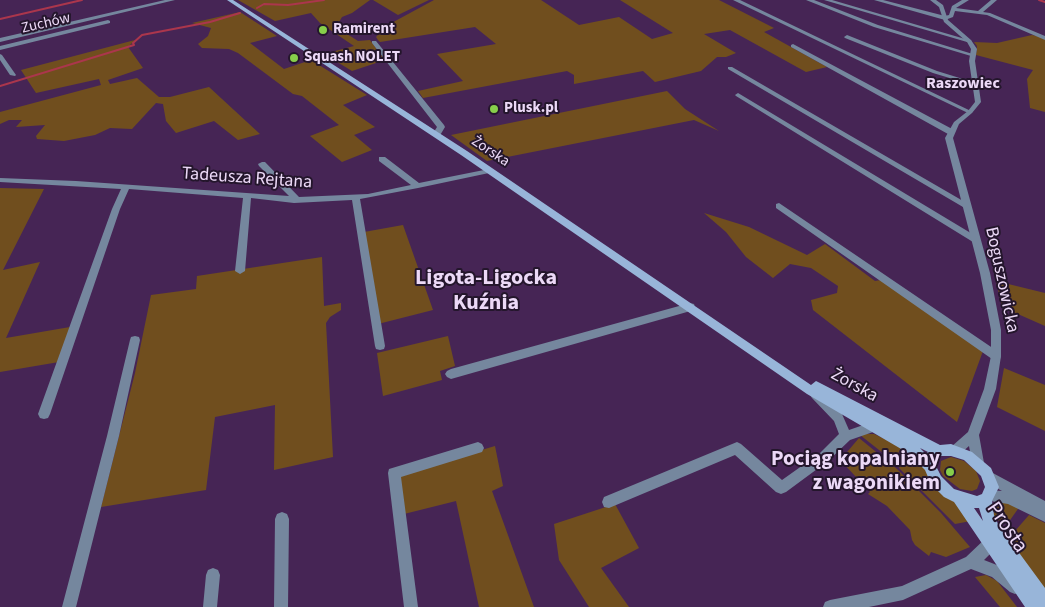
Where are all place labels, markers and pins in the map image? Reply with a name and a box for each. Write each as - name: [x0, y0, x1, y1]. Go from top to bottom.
- place label: Ramirent: [333, 21, 395, 39]
- marker: Ramirent: [317, 24, 329, 36]
- place label: Squash NOLET: [304, 49, 400, 67]
- marker: Squash NOLET: [288, 52, 300, 64]
- place label: Plusk.pl: [504, 100, 558, 118]
- marker: Plusk.pl: [488, 103, 500, 115]
- place label: Pociąg kopalniany z wagonikiem: [771, 447, 940, 497]
- marker: Pociąg kopalniany z wagonikiem: [944, 466, 956, 478]

